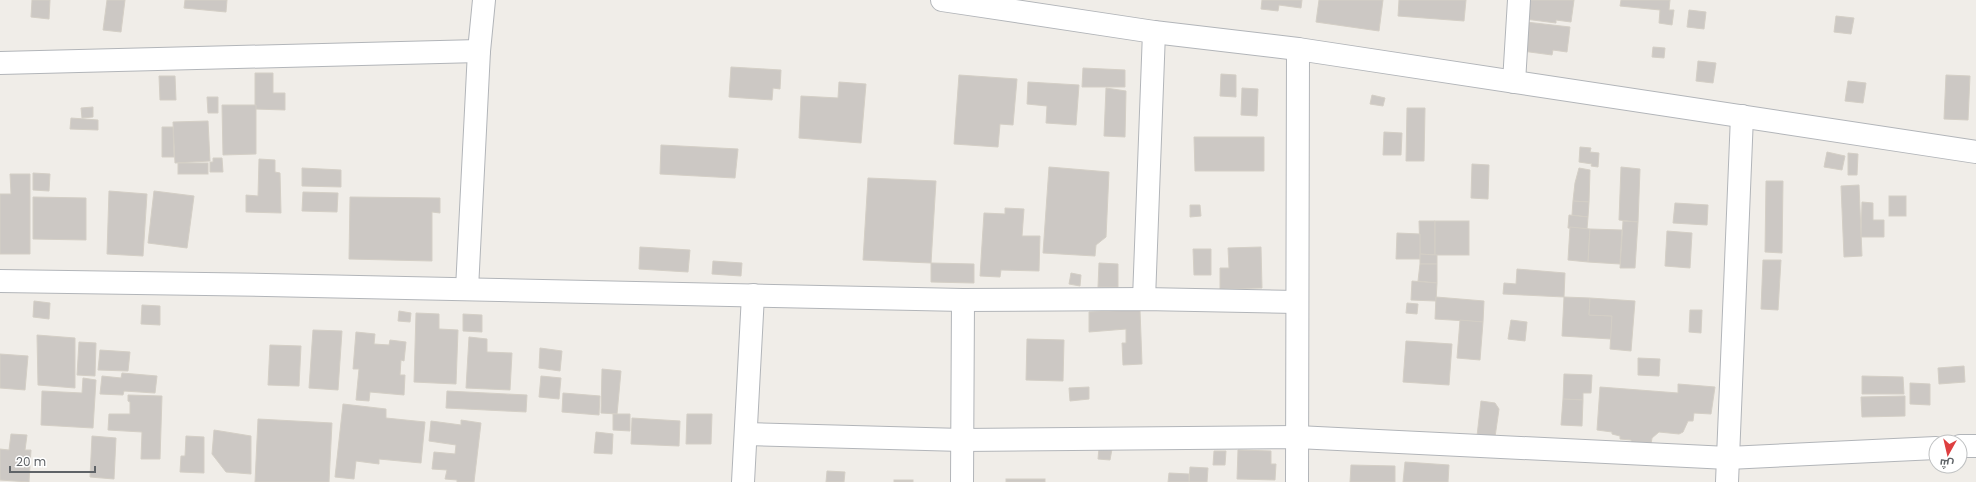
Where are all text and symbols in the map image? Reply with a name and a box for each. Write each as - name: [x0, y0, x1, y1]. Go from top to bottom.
- north arrow: [1928, 434, 1968, 474]
- scale bar: [10, 448, 95, 474]
- text: 20 m: [16, 453, 46, 470]
- text: ش: [1939, 455, 1955, 473]

